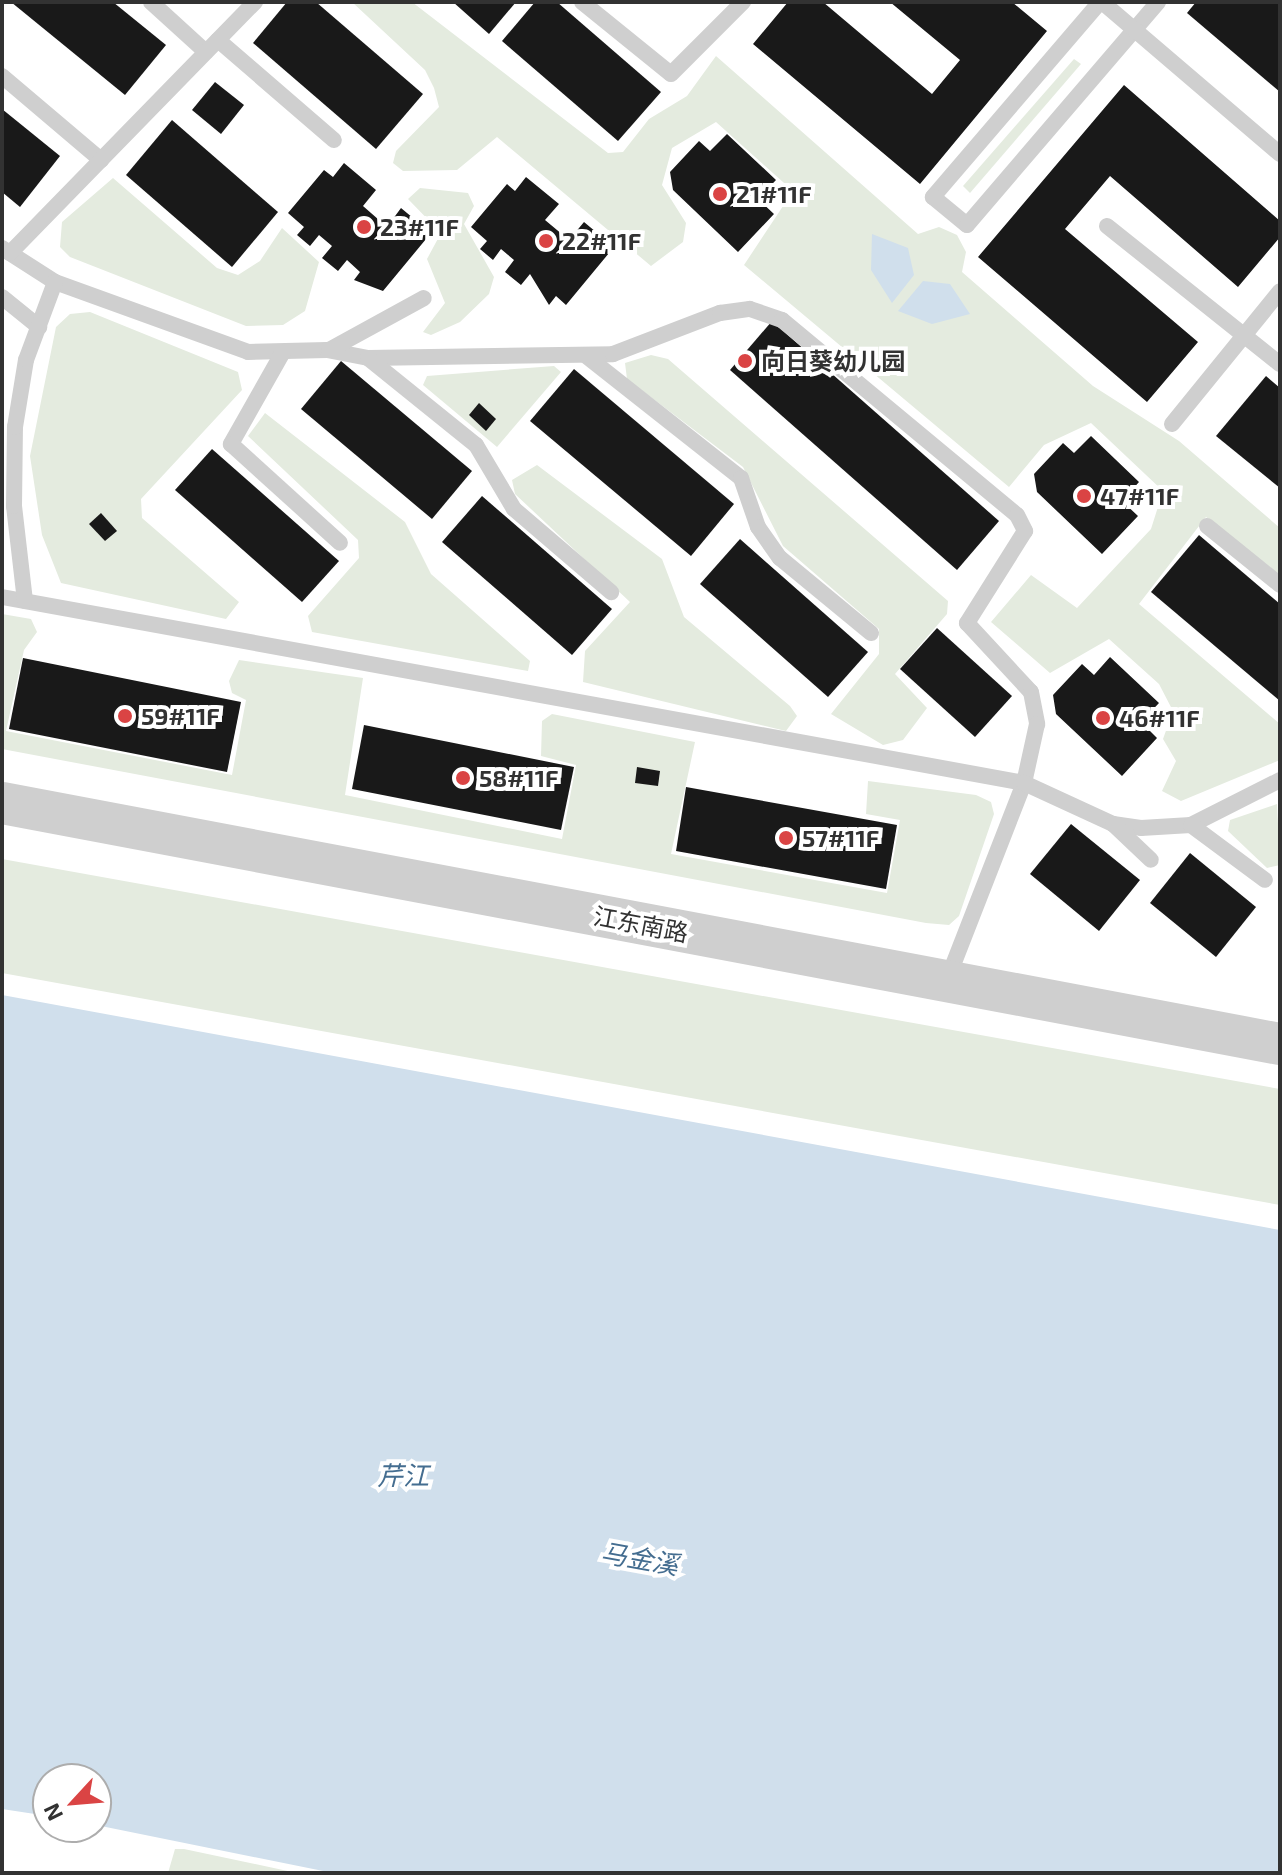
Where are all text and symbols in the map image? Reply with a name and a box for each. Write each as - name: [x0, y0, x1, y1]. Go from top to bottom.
- place label: 21#11F: [736, 180, 812, 208]
- marker: 21#11F: [711, 185, 729, 203]
- place label: 23#11F: [380, 213, 459, 241]
- marker: 23#11F: [355, 218, 373, 236]
- place label: 22#11F: [562, 227, 641, 255]
- marker: 22#11F: [537, 232, 555, 250]
- place label: 向日葵幼儿园: [761, 347, 905, 375]
- marker: 向日葵幼儿园: [736, 352, 754, 370]
- place label: 47#11F: [1100, 482, 1179, 510]
- marker: 47#11F: [1075, 487, 1093, 505]
- place label: 59#11F: [141, 702, 220, 730]
- place label: 46#11F: [1119, 704, 1200, 732]
- marker: 59#11F: [116, 707, 134, 725]
- marker: 46#11F: [1094, 709, 1112, 727]
- place label: 58#11F: [479, 764, 558, 792]
- marker: 58#11F: [454, 769, 472, 787]
- place label: 57#11F: [802, 824, 879, 852]
- marker: 57#11F: [777, 829, 795, 847]
- street label: 江东南路: [591, 901, 691, 947]
- water label: 芹江: [377, 1459, 429, 1491]
- water label: 马金溪: [599, 1536, 681, 1580]
- north arrow: [32, 1763, 112, 1843]
- text: N: [37, 1800, 67, 1825]

